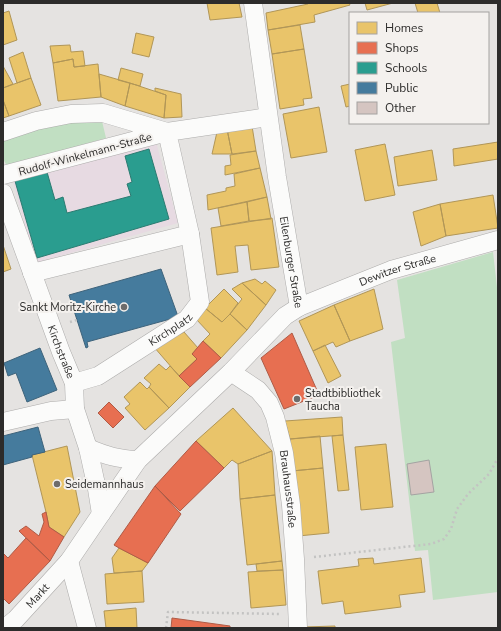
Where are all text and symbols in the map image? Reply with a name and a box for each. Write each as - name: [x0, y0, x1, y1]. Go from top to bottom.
- legend: [349, 12, 489, 124]
- text: Homes: [385, 20, 423, 36]
- text: Shops: [385, 40, 419, 56]
- text: Schools: [385, 60, 428, 76]
- text: Public: [385, 80, 419, 96]
- text: Other: [385, 100, 417, 116]
- street label: Rudolf-Winkelmann-Straße: [17, 129, 154, 180]
- street label: Eilenburger Straße: [276, 215, 306, 309]
- street label: Dewitzer Straße: [357, 251, 438, 290]
- place label: Sankt Moritz-Kirche: [19, 300, 116, 315]
- marker: Sankt Moritz-Kirche: [119, 302, 129, 312]
- street label: Kirchplatz: [146, 311, 196, 350]
- street label: Kirchstraße: [44, 323, 78, 381]
- place label: Stadtbibliothek Taucha: [305, 386, 381, 414]
- marker: Stadtbibliothek Taucha: [292, 394, 302, 404]
- street label: Brauhausstraße: [276, 449, 300, 529]
- place label: Seidemannhaus: [65, 477, 144, 492]
- marker: Seidemannhaus: [52, 479, 62, 489]
- street label: Markt: [23, 580, 53, 611]

